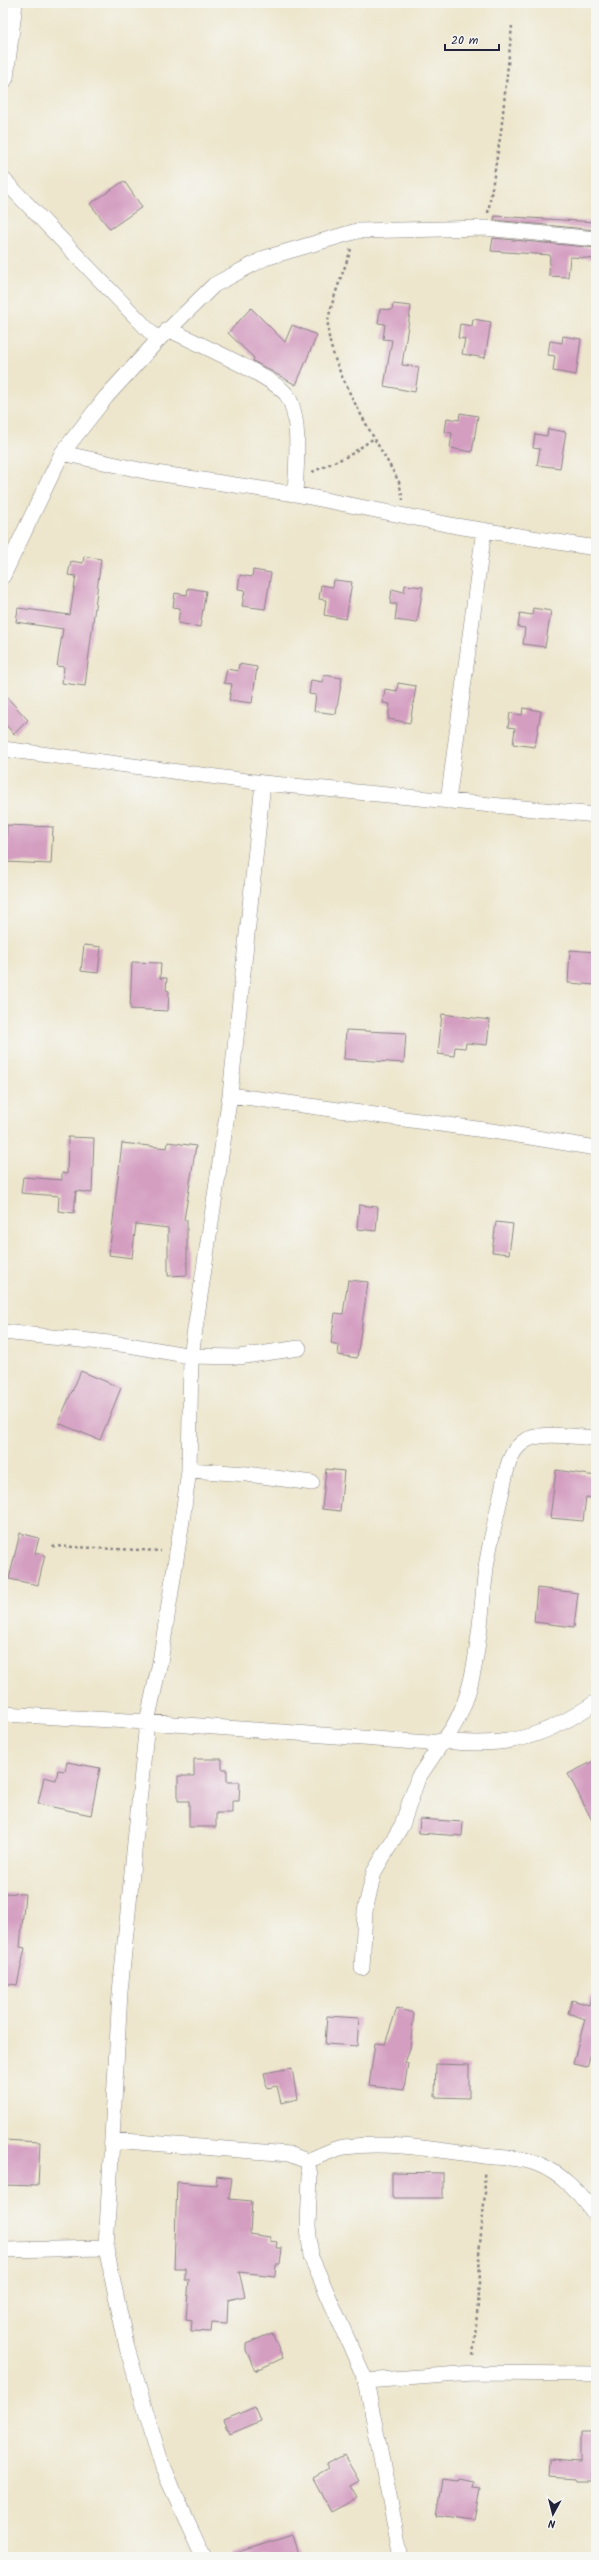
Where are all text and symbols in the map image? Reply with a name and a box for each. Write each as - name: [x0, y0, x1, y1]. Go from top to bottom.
- scale bar: [445, 26, 499, 52]
- text: 20 m: [451, 31, 479, 50]
- north arrow: [533, 2494, 573, 2534]
- text: N: [547, 2514, 556, 2532]

